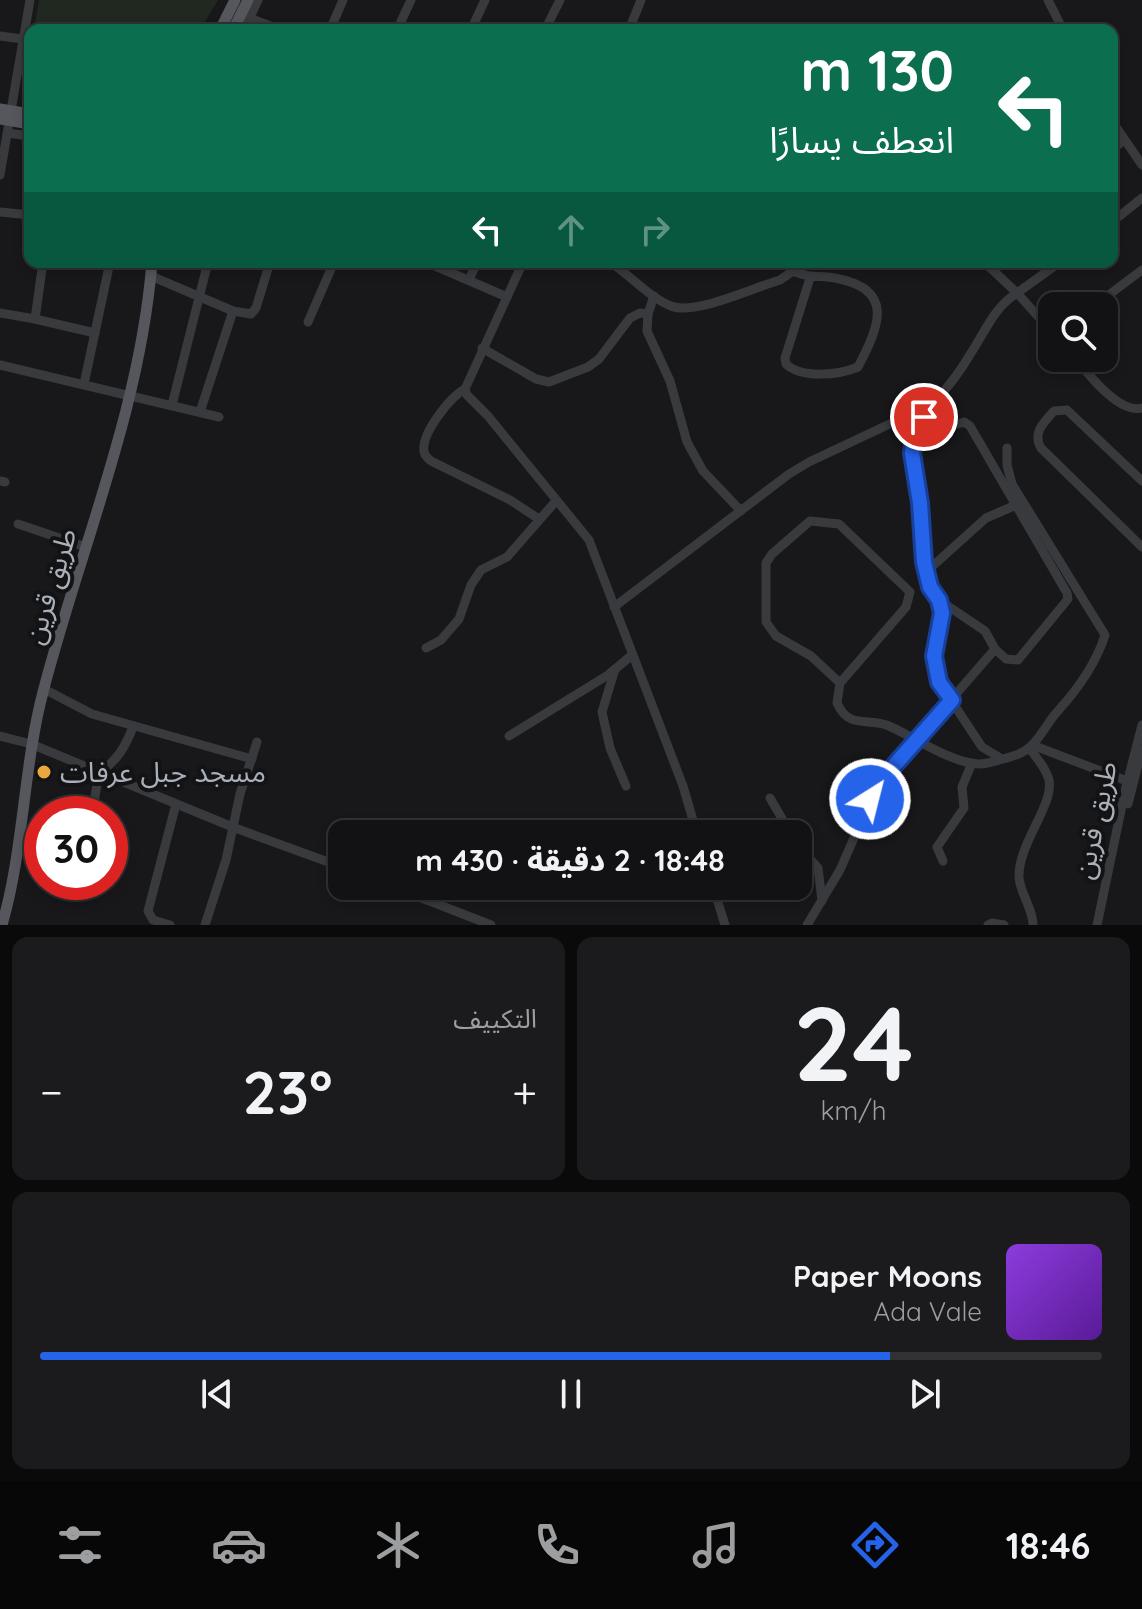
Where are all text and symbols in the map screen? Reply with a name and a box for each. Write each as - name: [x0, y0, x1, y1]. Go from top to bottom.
- text: 130 m: [800, 35, 954, 105]
- icon: left: [982, 56, 1086, 160]
- text: انعطف يسارًا: [769, 117, 954, 162]
- icon: left: [465, 208, 509, 252]
- icon: ahead: [549, 208, 593, 252]
- icon: right: [633, 208, 677, 252]
- map controls: [1038, 292, 1118, 372]
- button: search: [1038, 292, 1118, 372]
- pin: [890, 383, 958, 451]
- icon: arrive: [902, 395, 946, 439]
- street label: طريق قرين: [15, 524, 85, 648]
- place label: مسجد جبل عرفات: [60, 754, 266, 789]
- position arrow: [828, 757, 912, 841]
- street label: طريق قرين: [1065, 758, 1125, 882]
- marker: مسجد جبل عرفات: [35, 763, 53, 781]
- speed limit sign: 30: [24, 796, 128, 900]
- text: 18:48 · 2 دقيقة · 430 m: [415, 841, 725, 879]
- text: 24: [793, 977, 914, 1107]
- text: التكييف: [453, 1002, 537, 1035]
- text: 23°: [243, 1054, 333, 1129]
- text: −: [40, 1064, 63, 1119]
- text: +: [512, 1064, 537, 1119]
- text: km/h: [821, 1094, 886, 1127]
- text: Paper Moons: [793, 1257, 982, 1295]
- text: Ada Vale: [873, 1295, 982, 1328]
- icon: previous: [195, 1372, 239, 1416]
- icon: pause: [549, 1372, 593, 1416]
- icon: next: [903, 1372, 947, 1416]
- icon: filters: [52, 1517, 108, 1573]
- icon: car: [211, 1517, 267, 1573]
- icon: climate: [370, 1517, 426, 1573]
- icon: phone: [529, 1517, 585, 1573]
- icon: music: [688, 1517, 744, 1573]
- icon: directions: [847, 1517, 903, 1573]
- text: 18:46: [1006, 1523, 1090, 1568]

